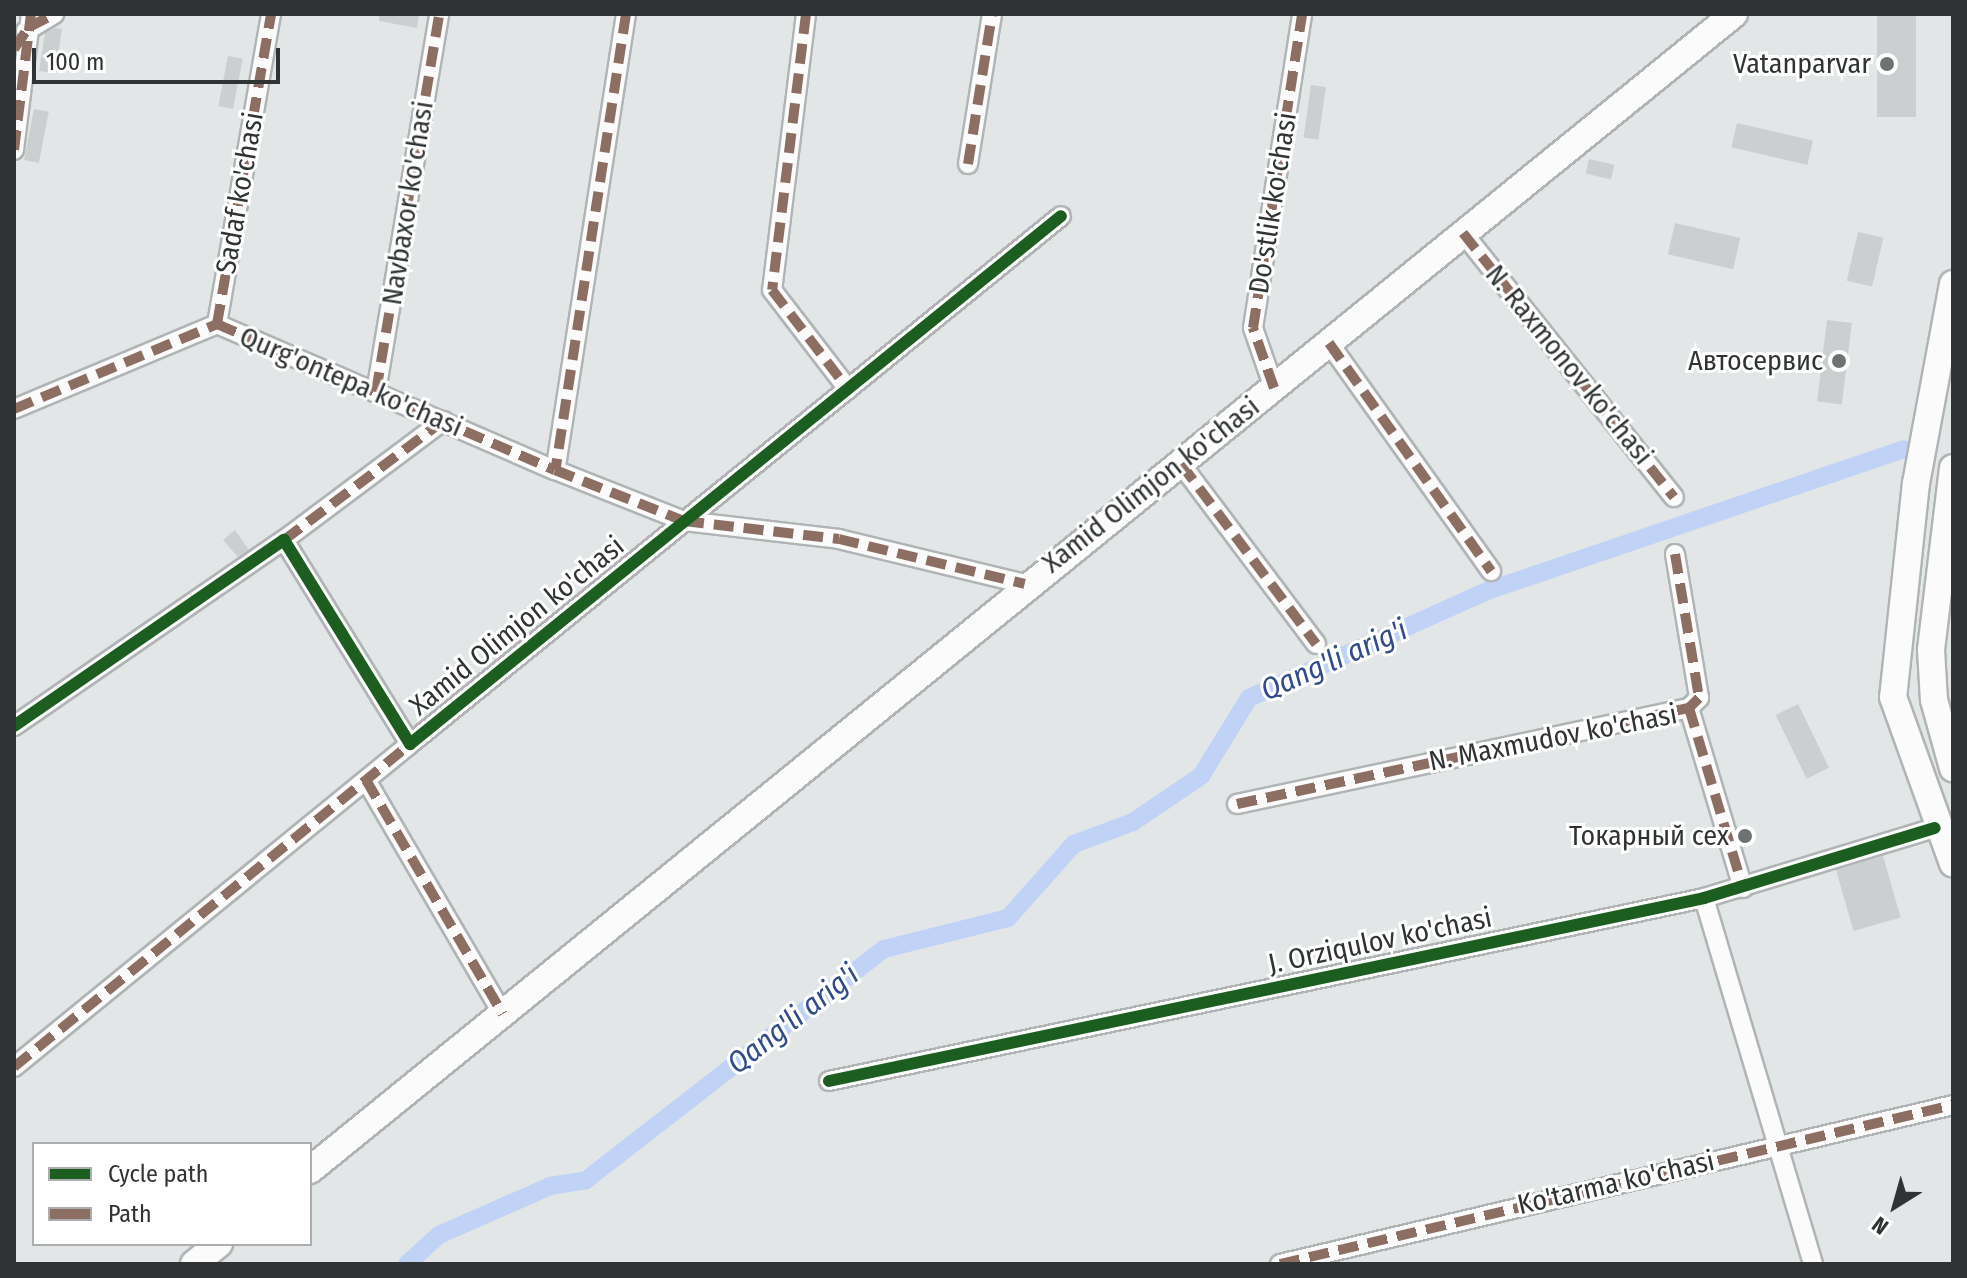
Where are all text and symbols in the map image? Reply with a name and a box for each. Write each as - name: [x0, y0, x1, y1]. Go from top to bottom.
- scale bar: [36, 32, 284, 82]
- place label: Vatanparvar: [1733, 47, 1871, 81]
- text: 100 m: [46, 48, 104, 76]
- marker: Vatanparvar: [1878, 55, 1896, 73]
- street label: Navbaxor ko'chasi: [375, 99, 441, 307]
- street label: Sadaf ko'chasi: [209, 110, 271, 276]
- street label: Do'stlik ko'chasi: [1242, 110, 1304, 296]
- street label: N. Raxmonov ko'chasi: [1478, 258, 1660, 472]
- street label: Qurg'ontepa ko'chasi: [234, 320, 468, 444]
- place label: Автосервис: [1688, 344, 1823, 378]
- marker: Автосервис: [1830, 352, 1848, 370]
- street label: Xamid Olimjon ko'chasi: [1036, 390, 1266, 580]
- street label: Xamid Olimjon ko'chasi: [403, 529, 631, 723]
- water label: Qang'li arig'i: [1255, 612, 1413, 708]
- street label: N. Maxmudov ko'chasi: [1426, 697, 1680, 779]
- place label: Токарный сех: [1569, 819, 1729, 853]
- marker: Токарный сех: [1736, 827, 1754, 845]
- street label: J. Orziqulov ko'chasi: [1265, 901, 1495, 981]
- water label: Qang'li arig'i: [720, 957, 866, 1081]
- legend: [32, 1142, 312, 1246]
- street label: Ko'tarma ko'chasi: [1514, 1144, 1718, 1222]
- text: Cycle path: [108, 1160, 208, 1188]
- north arrow: [1855, 1166, 1935, 1246]
- text: Path: [108, 1200, 152, 1228]
- text: N: [1867, 1211, 1894, 1240]

